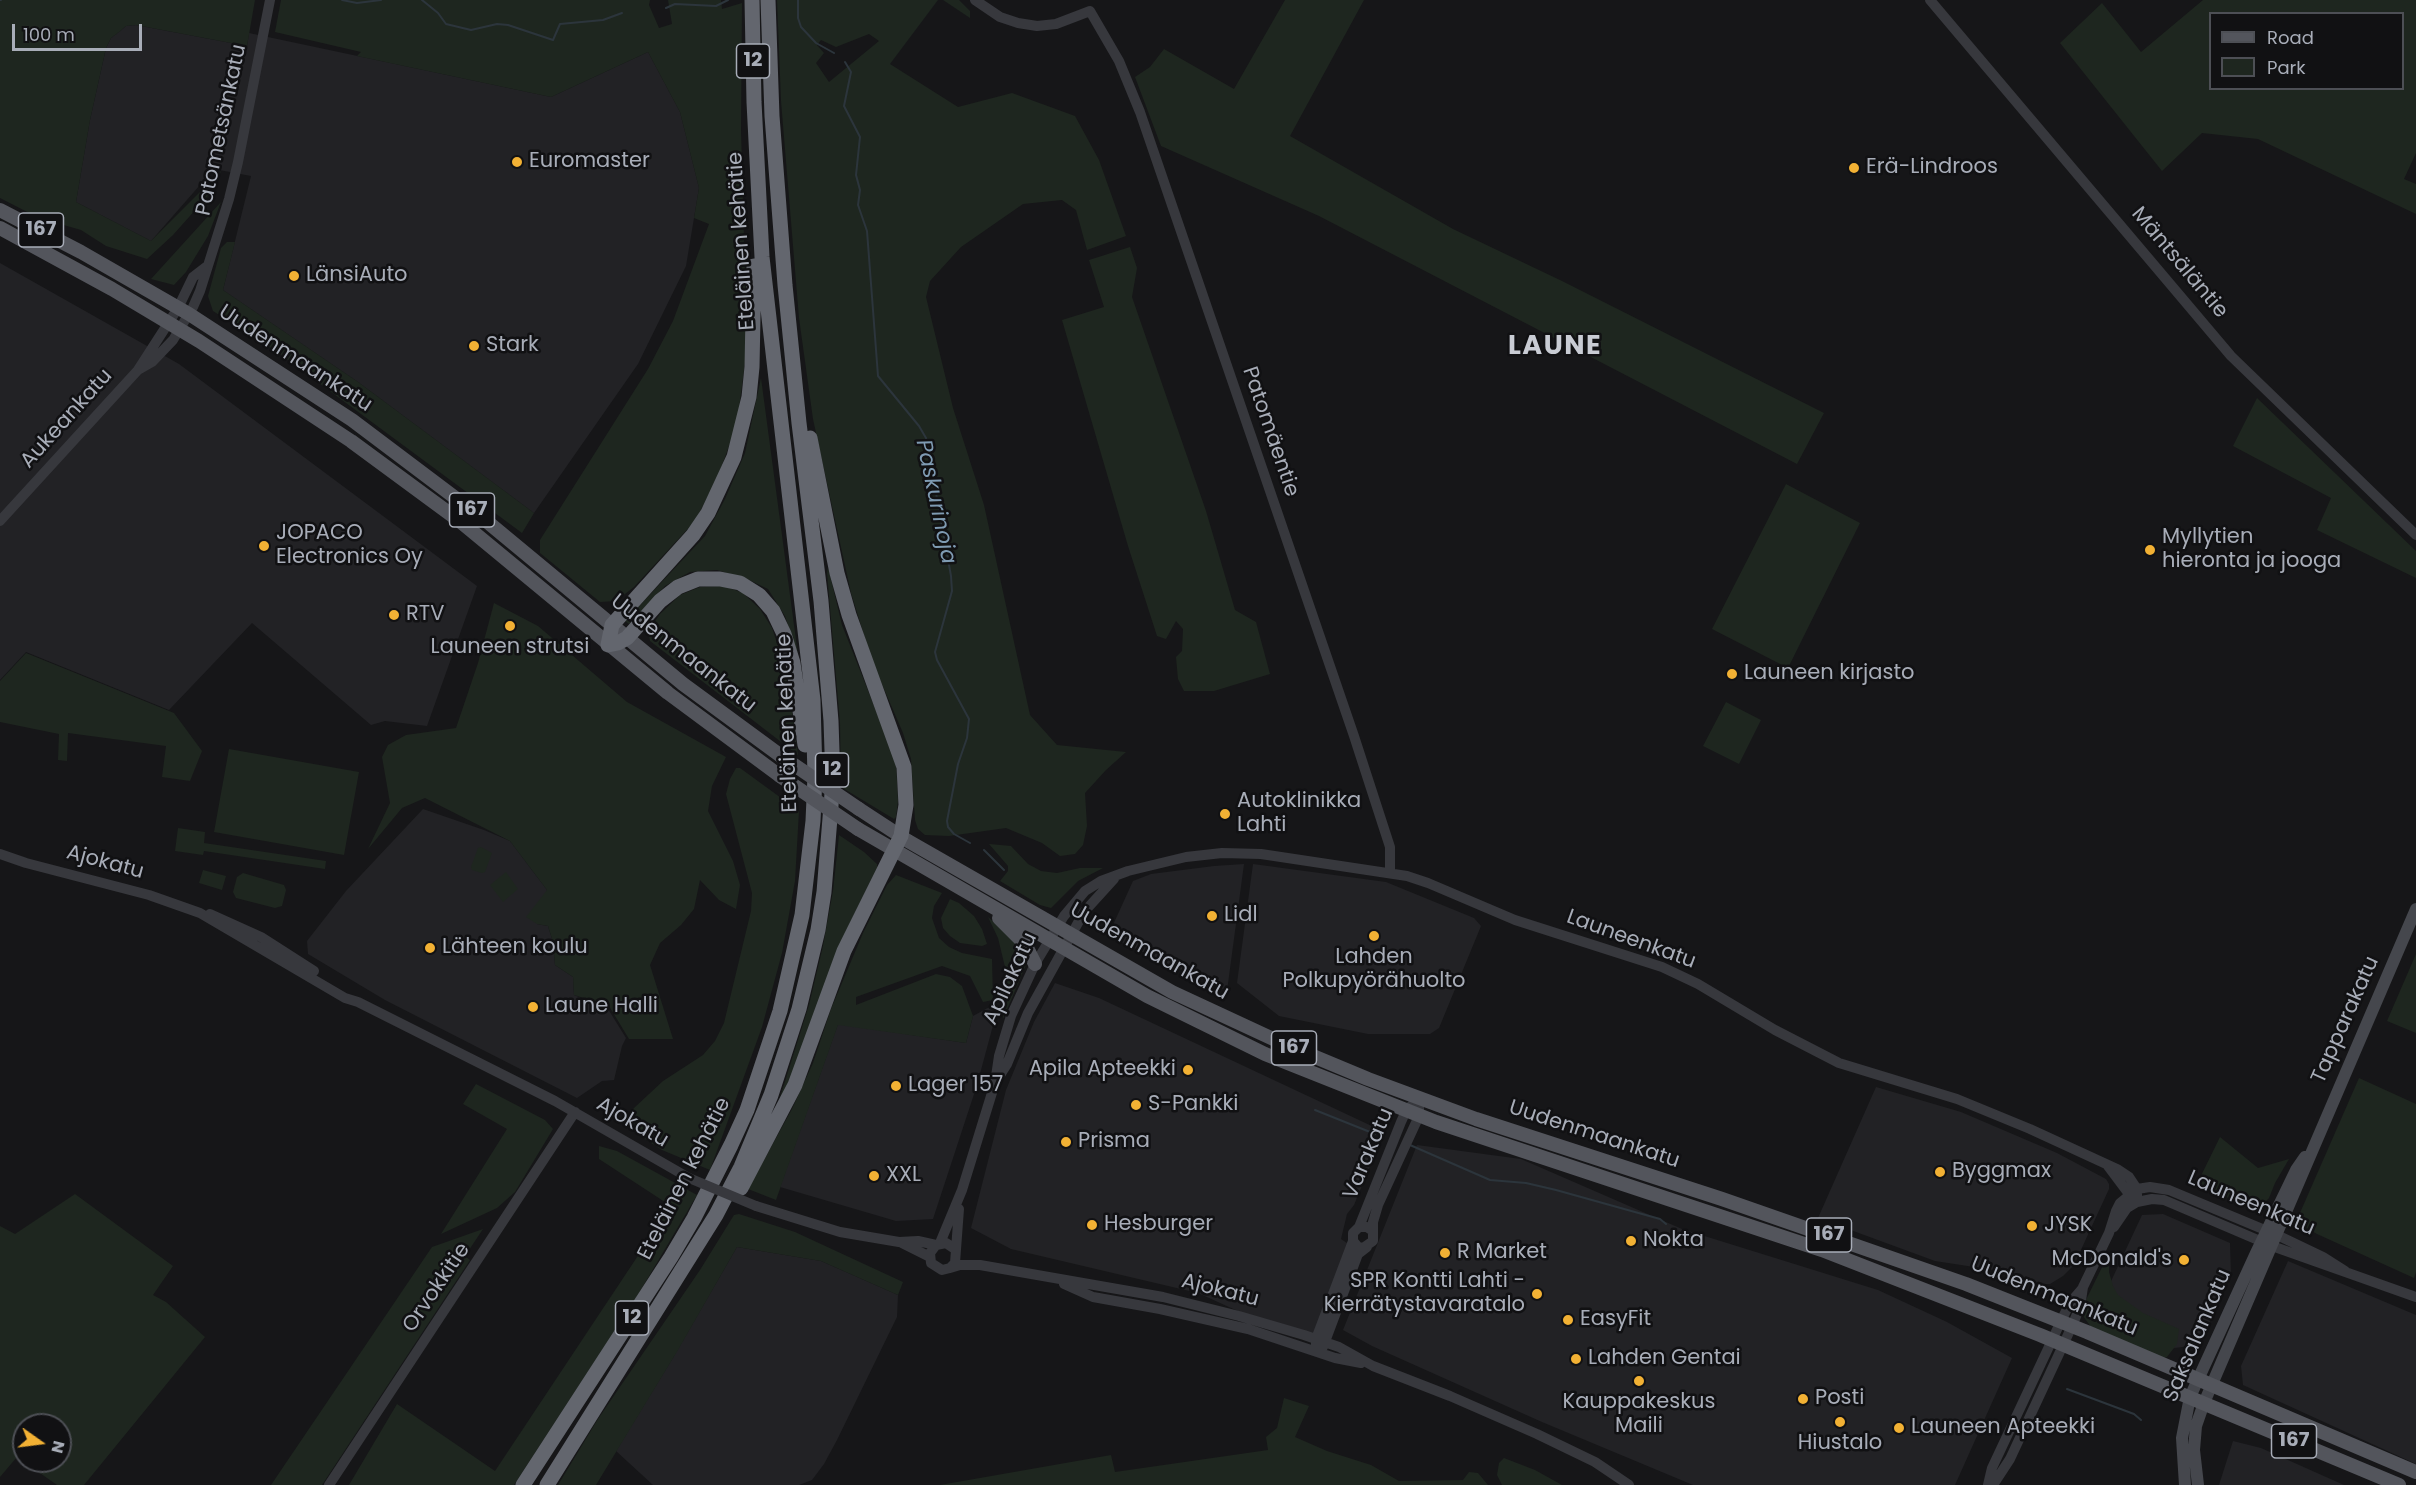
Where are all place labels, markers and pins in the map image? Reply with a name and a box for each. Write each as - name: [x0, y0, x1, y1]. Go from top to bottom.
- place label: Euromaster: [529, 149, 650, 175]
- marker: Euromaster: [510, 155, 524, 169]
- place label: Erä-Lindroos: [1866, 155, 1998, 181]
- marker: Erä-Lindroos: [1847, 161, 1861, 175]
- place label: LänsiAuto: [306, 263, 408, 289]
- marker: LänsiAuto: [287, 269, 301, 283]
- place label: Stark: [486, 333, 539, 359]
- marker: Stark: [467, 339, 481, 353]
- place label: JOPACO Electronics Oy: [276, 521, 423, 571]
- place label: Myllytien hieronta ja jooga: [2162, 525, 2341, 575]
- marker: JOPACO Electronics Oy: [257, 539, 271, 553]
- marker: Myllytien hieronta ja jooga: [2143, 543, 2157, 557]
- place label: RTV: [406, 602, 444, 628]
- marker: RTV: [387, 608, 401, 622]
- marker: Launeen strutsi: [503, 619, 517, 633]
- place label: Launeen strutsi: [431, 635, 589, 661]
- place label: Launeen kirjasto: [1744, 661, 1914, 687]
- marker: Launeen kirjasto: [1725, 667, 1739, 681]
- place label: Autoklinikka Lahti: [1237, 789, 1361, 839]
- marker: Autoklinikka Lahti: [1218, 807, 1232, 821]
- place label: Lidl: [1224, 903, 1258, 929]
- marker: Lidl: [1205, 909, 1219, 923]
- marker: Lahden Polkupyörähuolto: [1367, 929, 1381, 943]
- place label: Lähteen koulu: [442, 935, 588, 961]
- marker: Lähteen koulu: [423, 941, 437, 955]
- place label: Lahden Polkupyörähuolto: [1282, 945, 1466, 995]
- place label: Laune Halli: [545, 994, 658, 1020]
- marker: Laune Halli: [526, 1000, 540, 1014]
- place label: Apila Apteekki: [1029, 1057, 1176, 1083]
- marker: Apila Apteekki: [1181, 1063, 1195, 1077]
- place label: Lager 157: [908, 1073, 1003, 1099]
- marker: Lager 157: [889, 1079, 903, 1093]
- place label: S-Pankki: [1148, 1092, 1238, 1118]
- marker: S-Pankki: [1129, 1098, 1143, 1112]
- place label: Prisma: [1078, 1129, 1150, 1155]
- marker: Prisma: [1059, 1135, 1073, 1149]
- place label: Byggmax: [1952, 1159, 2051, 1185]
- place label: XXL: [886, 1163, 921, 1189]
- marker: Byggmax: [1933, 1165, 1947, 1179]
- marker: XXL: [867, 1169, 881, 1183]
- place label: Hesburger: [1104, 1212, 1213, 1238]
- place label: JYSK: [2044, 1213, 2092, 1239]
- marker: Hesburger: [1085, 1218, 1099, 1232]
- marker: JYSK: [2025, 1219, 2039, 1233]
- place label: Nokta: [1643, 1228, 1704, 1254]
- marker: Nokta: [1624, 1234, 1638, 1248]
- place label: R Market: [1457, 1240, 1547, 1266]
- marker: R Market: [1438, 1246, 1452, 1260]
- place label: McDonald's: [2052, 1247, 2172, 1273]
- marker: McDonald's: [2177, 1253, 2191, 1267]
- place label: SPR Kontti Lahti - Kierrätystavaratalo: [1324, 1269, 1525, 1319]
- marker: SPR Kontti Lahti - Kierrätystavaratalo: [1530, 1287, 1544, 1301]
- place label: EasyFit: [1580, 1307, 1651, 1333]
- marker: EasyFit: [1561, 1313, 1575, 1327]
- place label: Lahden Gentai: [1588, 1346, 1741, 1372]
- marker: Lahden Gentai: [1569, 1352, 1583, 1366]
- marker: Kauppakeskus Maili: [1632, 1374, 1646, 1388]
- place label: Posti: [1815, 1386, 1864, 1412]
- place label: Kauppakeskus Maili: [1563, 1390, 1715, 1440]
- marker: Posti: [1796, 1392, 1810, 1406]
- marker: Hiustalo: [1833, 1415, 1847, 1429]
- place label: Launeen Apteekki: [1911, 1415, 2095, 1441]
- marker: Launeen Apteekki: [1892, 1421, 1906, 1435]
- place label: Hiustalo: [1798, 1431, 1882, 1457]

